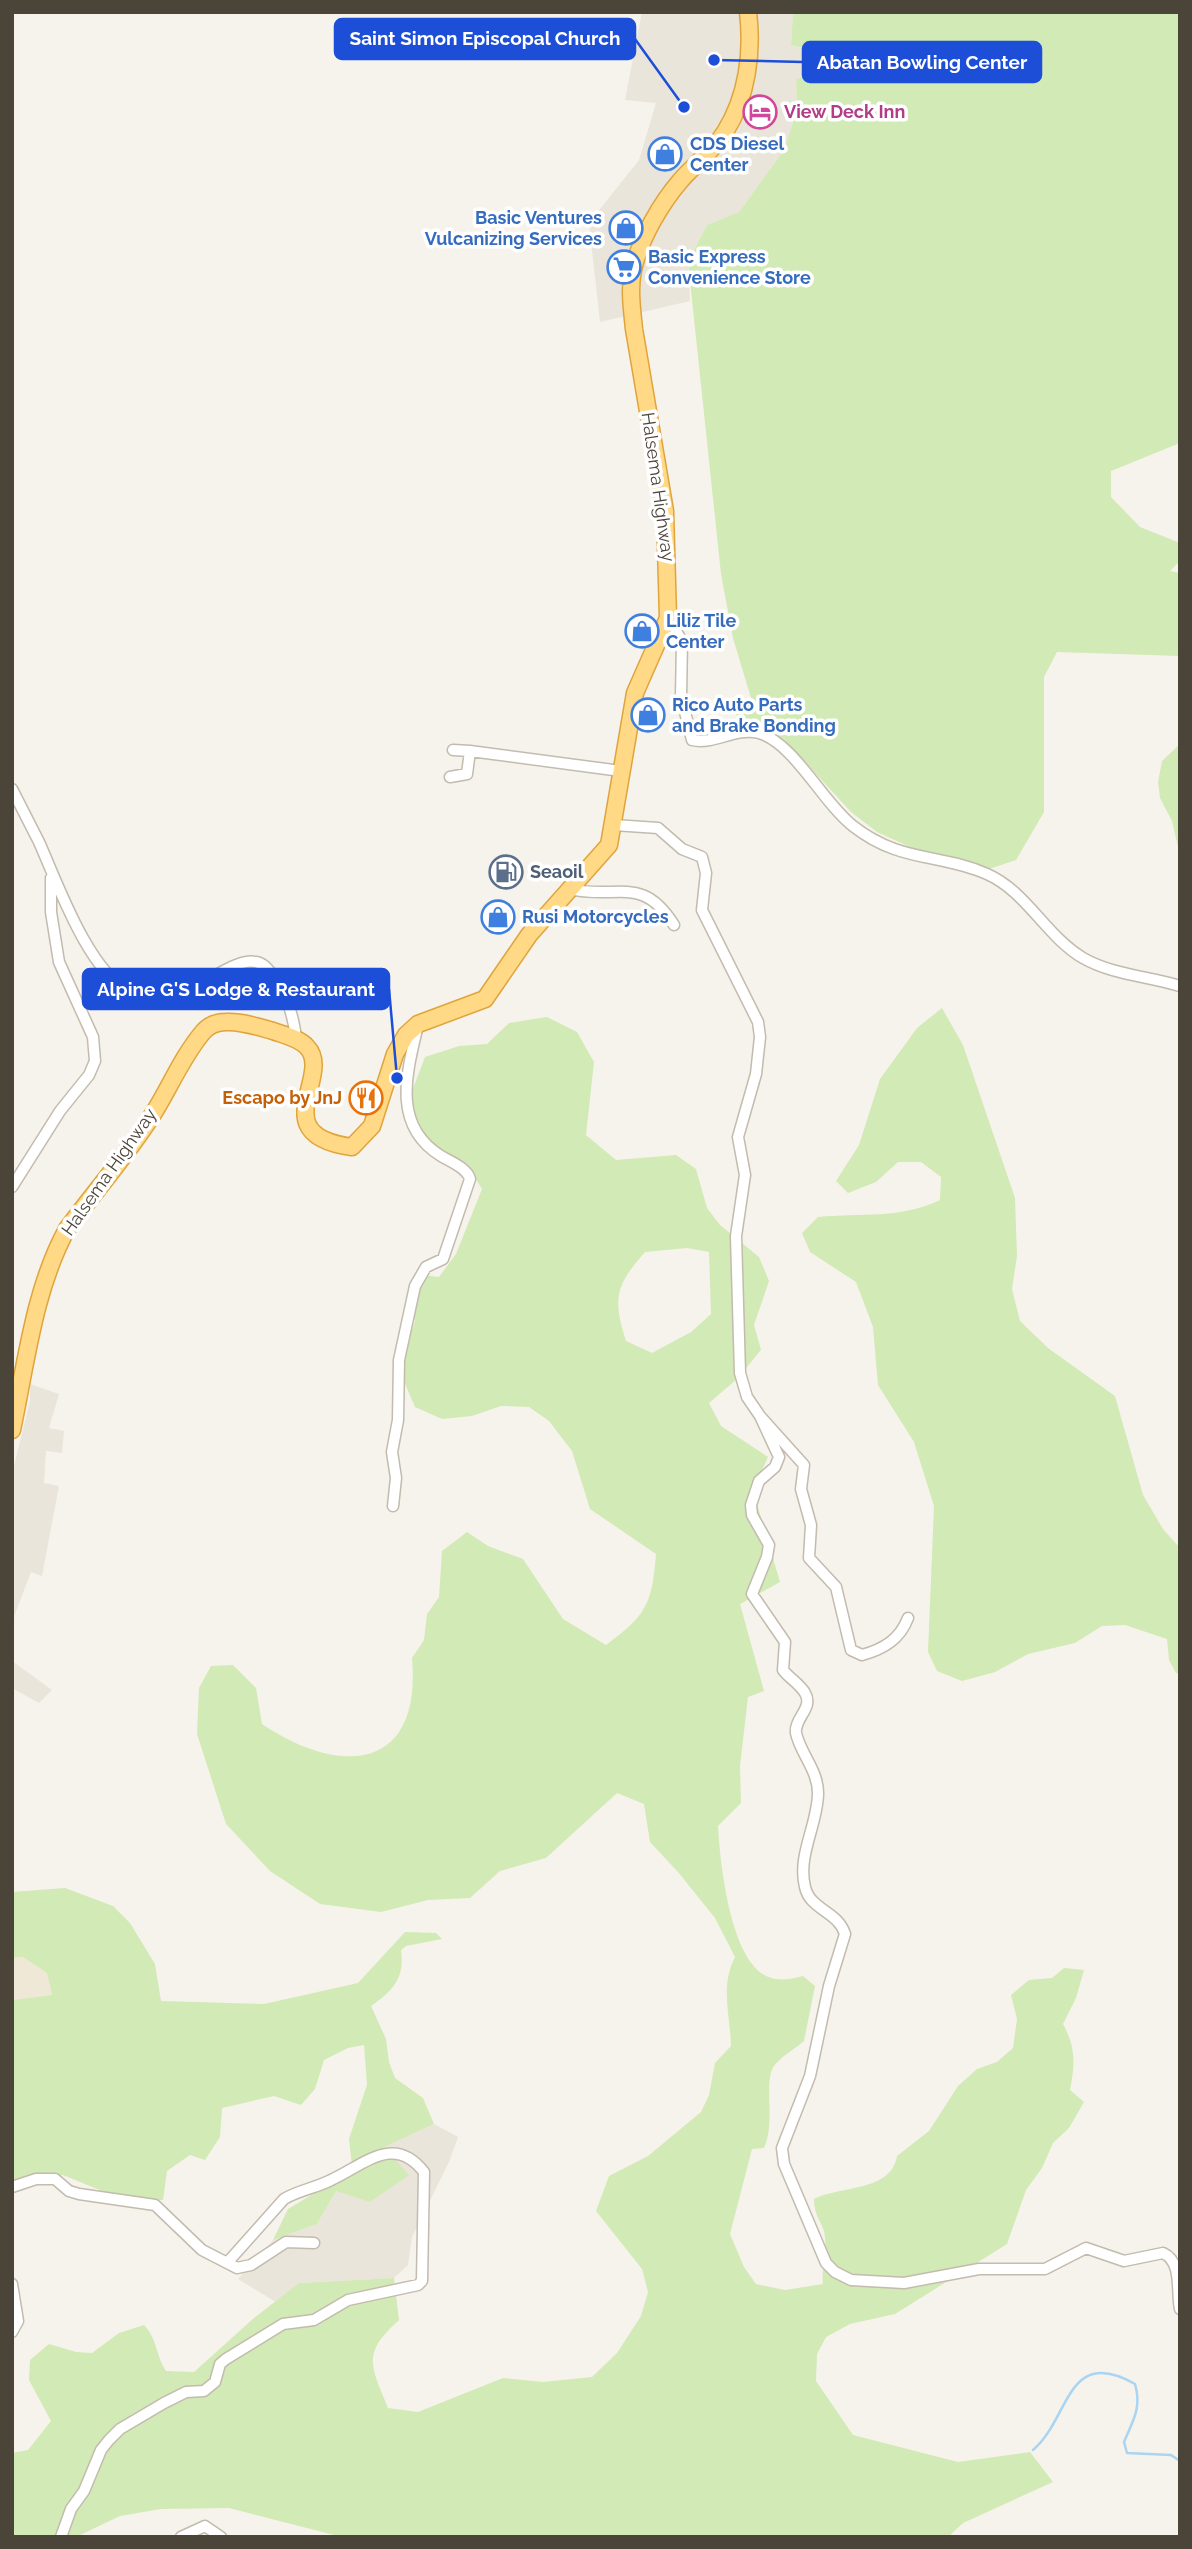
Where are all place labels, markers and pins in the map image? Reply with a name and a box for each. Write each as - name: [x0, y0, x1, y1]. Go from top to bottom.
- callout: Saint Simon Episcopal Church: [335, 19, 635, 59]
- callout: Abatan Bowling Center: [803, 42, 1041, 82]
- hotel icon: View Deck Inn: [741, 93, 779, 131]
- place label: View Deck Inn: [784, 101, 905, 122]
- place label: CDS Diesel Center: [690, 133, 784, 175]
- shop icon: CDS Diesel Center: [646, 135, 684, 173]
- place label: Basic Ventures Vulcanizing Services: [425, 207, 602, 249]
- shop icon: Basic Ventures Vulcanizing Services: [607, 209, 645, 247]
- place label: Basic Express Convenience Store: [648, 246, 811, 288]
- supermarket icon: Basic Express Convenience Store: [605, 248, 643, 286]
- place label: Liliz Tile Center: [666, 610, 737, 652]
- shop icon: Liliz Tile Center: [623, 612, 661, 650]
- place label: Rico Auto Parts and Brake Bonding: [672, 694, 836, 736]
- shop icon: Rico Auto Parts and Brake Bonding: [629, 696, 667, 734]
- fuel station icon: Seaoil: [487, 853, 525, 891]
- place label: Seaoil: [530, 861, 584, 882]
- shop icon: Rusi Motorcycles: [479, 898, 517, 936]
- place label: Rusi Motorcycles: [522, 906, 669, 927]
- callout: Alpine G'S Lodge & Restaurant: [83, 969, 389, 1009]
- restaurant icon: Escapo by JnJ: [347, 1079, 385, 1117]
- place label: Escapo by JnJ: [222, 1087, 342, 1108]

